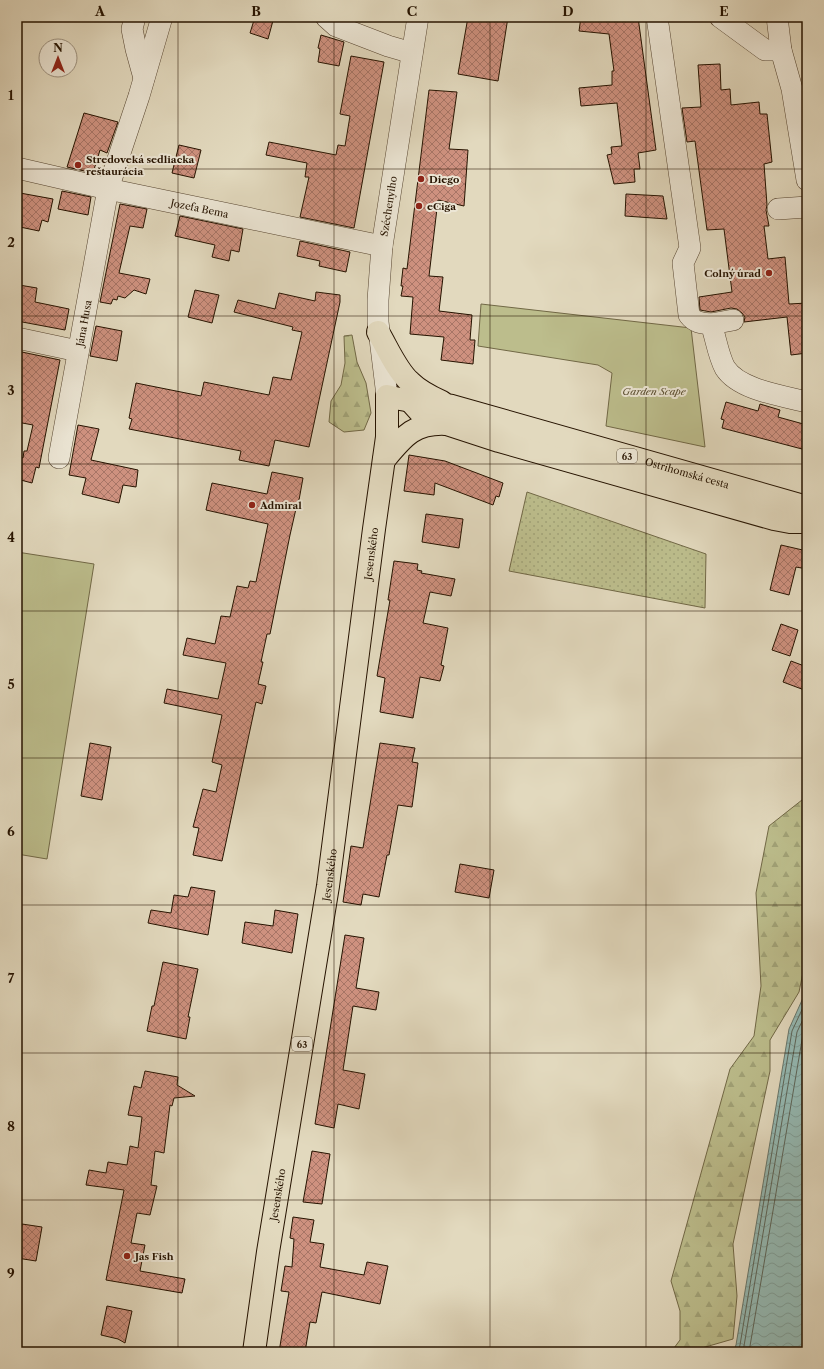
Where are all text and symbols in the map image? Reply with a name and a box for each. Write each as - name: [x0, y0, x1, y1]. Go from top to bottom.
- text: A: [94, 3, 106, 19]
- text: B: [251, 3, 261, 19]
- text: C: [407, 3, 417, 19]
- text: D: [562, 3, 574, 19]
- text: E: [719, 3, 729, 19]
- north arrow: [38, 38, 78, 78]
- text: N: [53, 41, 63, 55]
- text: 1: [8, 87, 14, 103]
- place label: Stredoveká sedliacka reštaurácia: [86, 153, 195, 178]
- marker: Stredoveká sedliacka reštaurácia: [73, 160, 83, 170]
- place label: Diego: [429, 173, 459, 186]
- marker: Diego: [416, 174, 426, 184]
- street label: Széchenyiho: [377, 175, 399, 237]
- street label: Jozefa Bema: [168, 195, 231, 221]
- place label: eCiga: [427, 200, 456, 213]
- marker: eCiga: [414, 201, 424, 211]
- text: 2: [7, 234, 15, 250]
- place label: Colný úrad: [704, 267, 761, 280]
- marker: Colný úrad: [764, 268, 774, 278]
- street label: Jána Husa: [73, 298, 94, 349]
- text: 3: [7, 382, 15, 398]
- park label: Garden Scape: [622, 385, 687, 398]
- road number: 63: [617, 449, 637, 463]
- street label: Ostrihomská cesta: [644, 455, 731, 491]
- place label: Admiral: [259, 499, 302, 512]
- marker: Admiral: [247, 500, 257, 510]
- street label: Jesenského: [361, 526, 381, 583]
- text: 4: [7, 529, 15, 545]
- text: 5: [7, 676, 15, 692]
- text: 6: [7, 823, 15, 839]
- street label: Jesenského: [319, 848, 339, 904]
- text: 7: [8, 970, 15, 986]
- road number: 63: [292, 1037, 312, 1051]
- text: 8: [7, 1118, 15, 1134]
- street label: Jesenského: [266, 1168, 288, 1224]
- place label: Jas Fish: [133, 1250, 174, 1263]
- marker: Jas Fish: [122, 1251, 132, 1261]
- text: 9: [7, 1265, 15, 1281]

